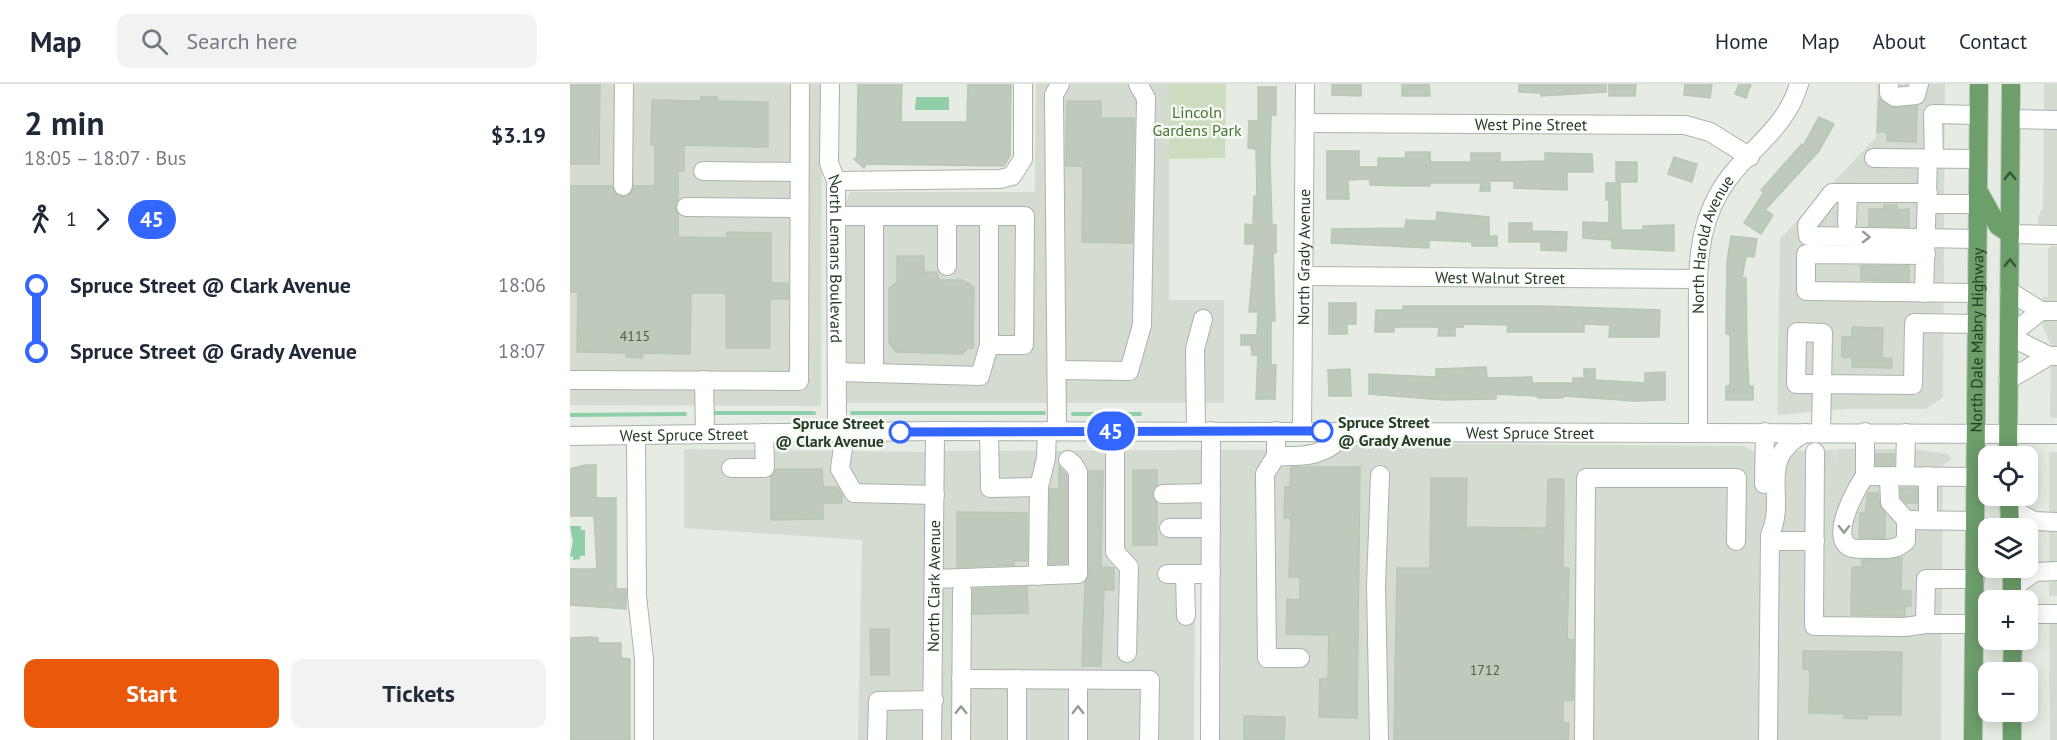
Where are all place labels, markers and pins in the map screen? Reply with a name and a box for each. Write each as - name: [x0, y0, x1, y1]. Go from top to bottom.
- place label: Spruce Street @ Grady Avenue: [1338, 412, 1451, 450]
- place label: Spruce Street @ Clark Avenue: [775, 413, 884, 451]
- marker: Spruce Street @ Grady Avenue: [1311, 420, 1333, 442]
- marker: Spruce Street @ Clark Avenue: [889, 421, 911, 443]

